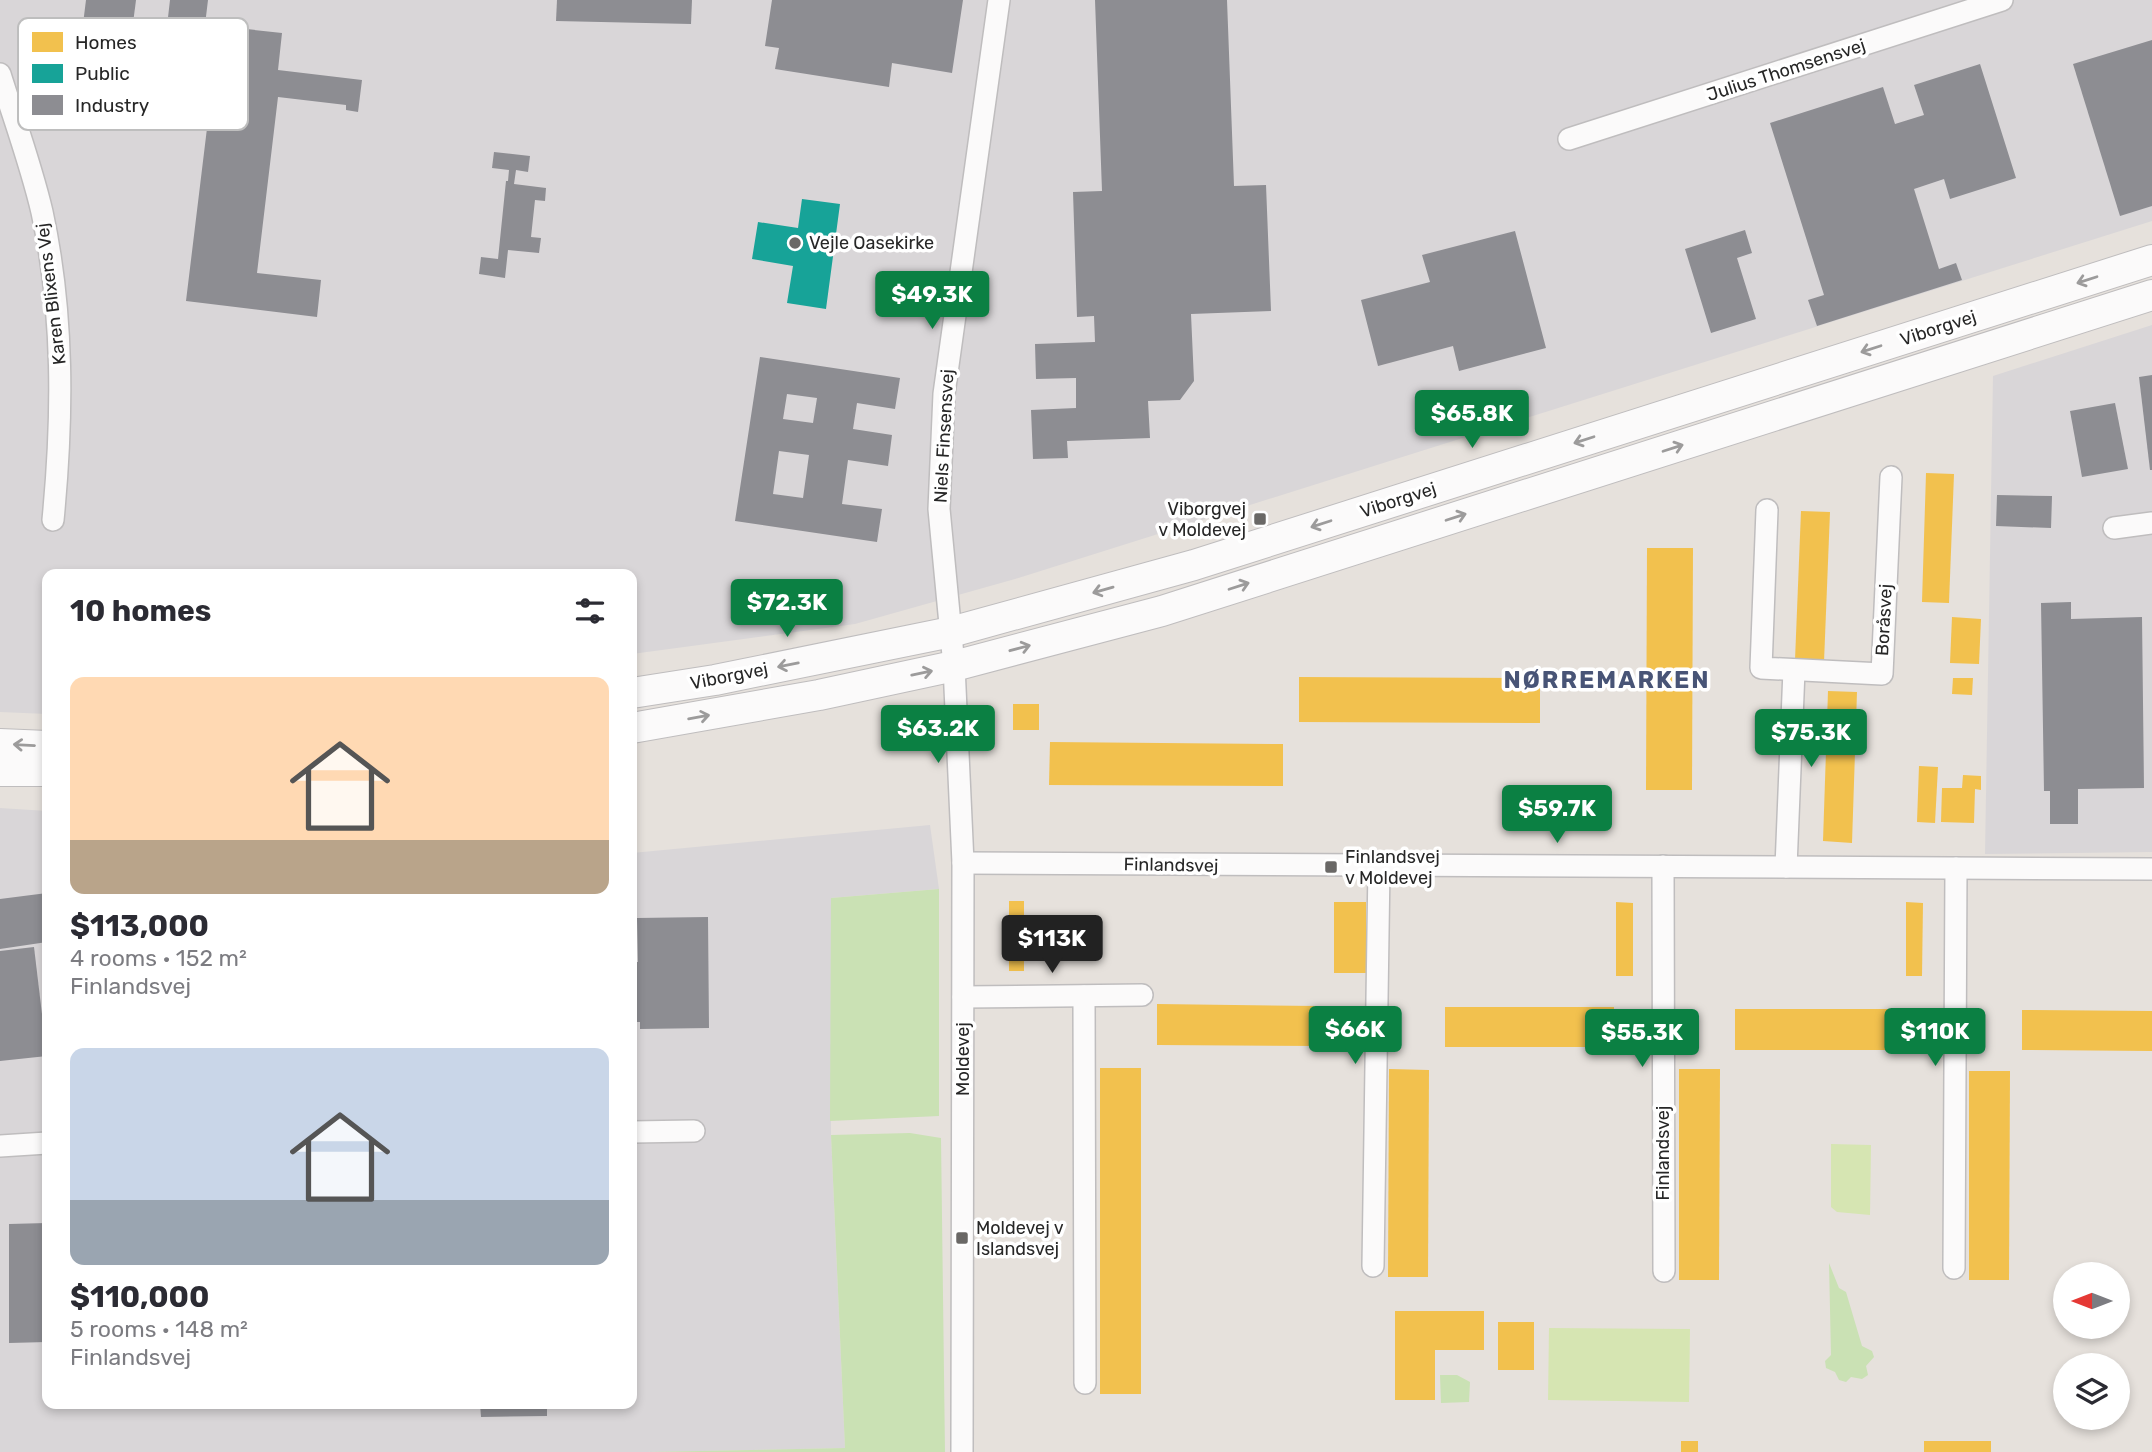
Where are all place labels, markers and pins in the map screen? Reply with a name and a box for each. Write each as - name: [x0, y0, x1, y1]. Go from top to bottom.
- place label: Vejle Oasekirke: [809, 232, 934, 254]
- marker: Vejle Oasekirke: [787, 235, 803, 251]
- pin: $49.3K: [875, 272, 989, 331]
- pin: $65.8K: [1415, 391, 1529, 450]
- place label: Viborgvej v Moldevej: [1158, 498, 1246, 541]
- marker: Viborgvej v Moldevej: [1252, 511, 1268, 527]
- pin: $72.3K: [730, 580, 844, 639]
- pin: $63.2K: [881, 706, 995, 765]
- pin: $75.3K: [1754, 710, 1868, 769]
- pin: $59.7K: [1500, 786, 1614, 845]
- place label: Finlandsvej v Moldevej: [1345, 846, 1440, 889]
- marker: Finlandsvej v Moldevej: [1323, 859, 1339, 875]
- pin: $113K: [1003, 916, 1101, 975]
- pin: $66K: [1314, 1006, 1396, 1066]
- pin: $110K: [1886, 1009, 1984, 1068]
- pin: $55.3K: [1585, 1010, 1699, 1069]
- place label: Moldevej v Islandsvej: [976, 1217, 1064, 1260]
- marker: Moldevej v Islandsvej: [954, 1230, 970, 1246]

